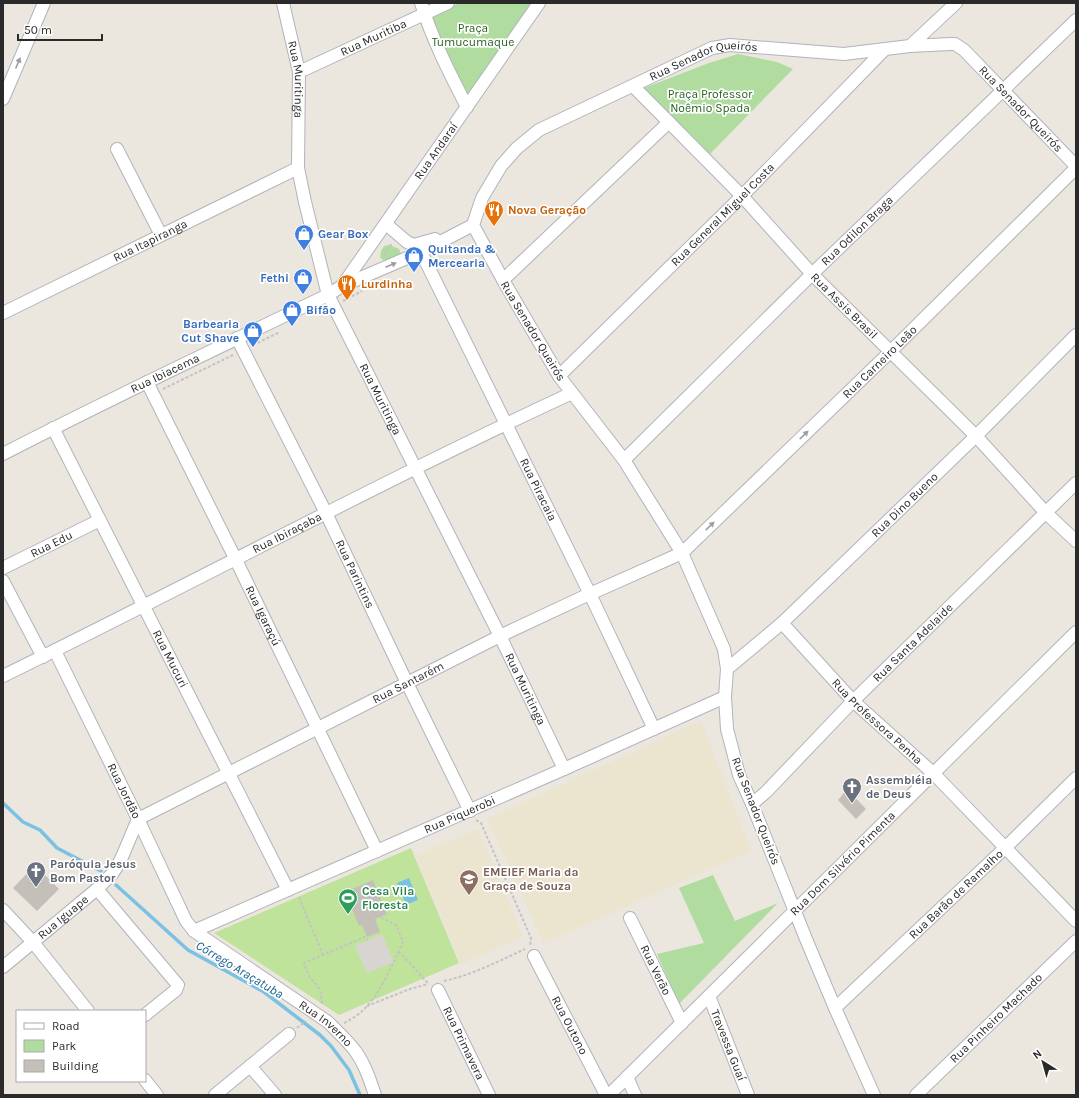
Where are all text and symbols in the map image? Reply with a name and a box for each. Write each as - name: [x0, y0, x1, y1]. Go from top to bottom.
- scale bar: [18, 16, 102, 42]
- street label: Rua Muritiba: [338, 16, 409, 59]
- park label: Praça Tumucumaque: [432, 21, 514, 49]
- text: 50 m: [24, 23, 52, 37]
- street label: Rua Senador Queirós: [647, 38, 758, 84]
- street label: Rua Muritinga: [285, 39, 306, 118]
- one-way arrow: [16, 57, 22, 69]
- street label: Rua Senador Queirós: [976, 63, 1066, 155]
- park label: Praça Professor Noêmio Spada: [668, 87, 753, 115]
- street label: Rua Andaraí: [411, 119, 461, 182]
- street label: Rua General Miguel Costa: [668, 160, 777, 269]
- street label: Rua Odilon Braga: [818, 193, 896, 268]
- restaurant icon: Nova Geração: [483, 199, 505, 227]
- place label: Nova Geração: [508, 203, 586, 217]
- street label: Rua Itapiranga: [111, 217, 190, 265]
- shop icon: Gear Box: [293, 223, 315, 251]
- place label: Gear Box: [318, 227, 369, 241]
- place label: Quitanda & Mercearia: [428, 242, 496, 270]
- shop icon: Quitanda & Mercearia: [403, 245, 425, 273]
- one-way arrow: [385, 262, 396, 268]
- shop icon: Fethi: [292, 267, 314, 295]
- street label: Rua Assis Brasil: [808, 270, 881, 342]
- place label: Fethi: [260, 271, 289, 285]
- restaurant icon: Lurdinha: [336, 273, 358, 301]
- place label: Lurdinha: [361, 277, 412, 291]
- street label: Rua Senador Queirós: [498, 278, 568, 384]
- shop icon: Bifão: [281, 299, 303, 327]
- place label: Bifão: [306, 303, 336, 317]
- place label: Barbearia Cut Shave: [181, 317, 239, 345]
- shop icon: Barbearia Cut Shave: [242, 320, 264, 348]
- street label: Rua Carneiro Leão: [840, 323, 920, 401]
- street label: Rua Ibiacema: [128, 351, 202, 396]
- street label: Rua Muritinga: [357, 361, 404, 437]
- one-way arrow: [799, 431, 809, 440]
- street label: Rua Piracaia: [517, 456, 560, 523]
- street label: Rua Dino Bueno: [868, 470, 941, 540]
- street label: Rua Ibiraçaba: [250, 510, 324, 556]
- one-way arrow: [705, 521, 715, 531]
- street label: Rua Edu: [28, 528, 75, 560]
- street label: Rua Parintins: [333, 538, 377, 611]
- street label: Rua Igaraçú: [242, 583, 284, 648]
- street label: Rua Santa Adelaide: [870, 600, 956, 685]
- street label: Rua Mucuri: [150, 628, 191, 690]
- street label: Rua Muritinga: [502, 651, 549, 727]
- street label: Rua Santarém: [370, 659, 446, 706]
- street label: Rua Professora Penha: [829, 676, 925, 767]
- street label: Rua Senador Queirós: [729, 755, 783, 867]
- street label: Rua Jordão: [104, 761, 144, 821]
- place label: Assembléia de Deus: [866, 773, 932, 801]
- church icon: Assembléia de Deus: [841, 776, 863, 804]
- street label: Rua Piquerobi: [422, 793, 497, 836]
- street label: Rua Dom Silvério Pimenta: [787, 808, 898, 918]
- street label: Rua Barão de Ramalho: [906, 847, 1006, 942]
- place label: Paróquia Jesus Bom Pastor: [50, 857, 136, 885]
- church icon: Paróquia Jesus Bom Pastor: [25, 860, 47, 888]
- place label: EMEIEF Maria da Graça de Souza: [483, 865, 578, 893]
- school or university icon: EMEIEF Maria da Graça de Souza: [458, 868, 480, 896]
- place label: Cesa Vila Floresta: [362, 884, 414, 912]
- sports icon: Cesa Vila Floresta: [337, 887, 359, 915]
- street label: Rua Iguape: [35, 892, 91, 942]
- water label: Córrego Araçatuba: [193, 937, 287, 1002]
- street label: Rua Verão: [637, 943, 674, 997]
- street label: Rua Pinheiro Machado: [947, 970, 1045, 1066]
- street label: Rua Outono: [549, 994, 591, 1057]
- street label: Rua Inverno: [296, 997, 355, 1049]
- street label: Rua Primavera: [440, 1004, 487, 1082]
- street label: Travessa Guaí: [708, 1008, 749, 1083]
- legend: [16, 1010, 146, 1082]
- text: Road: [52, 1019, 80, 1033]
- text: Park: [52, 1039, 77, 1053]
- north arrow: [1023, 1042, 1063, 1082]
- text: N: [1030, 1047, 1044, 1062]
- text: Building: [52, 1059, 99, 1073]

